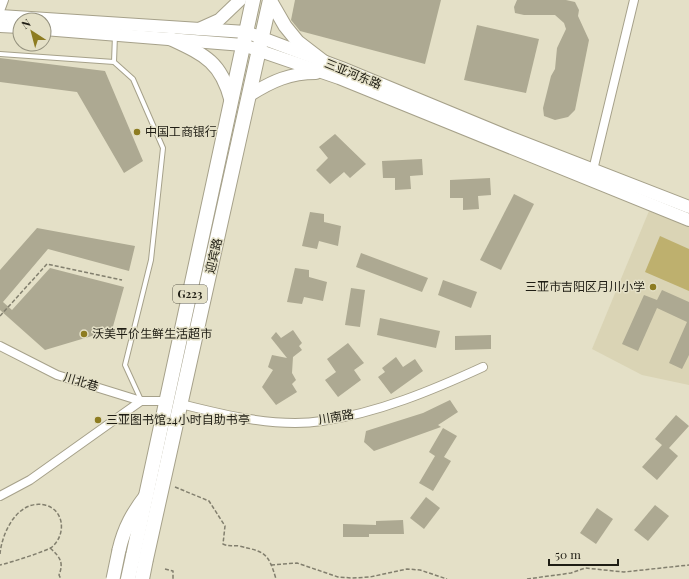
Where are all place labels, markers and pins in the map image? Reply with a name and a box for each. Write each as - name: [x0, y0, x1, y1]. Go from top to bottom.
- place label: 中国工商银行: [145, 123, 217, 139]
- marker: 中国工商银行: [132, 127, 142, 137]
- place label: 三亚市吉阳区月川小学: [525, 278, 645, 294]
- marker: 三亚市吉阳区月川小学: [648, 282, 658, 292]
- place label: 沃美平价生鲜生活超市: [92, 325, 212, 341]
- marker: 沃美平价生鲜生活超市: [79, 329, 89, 339]
- place label: 三亚图书馆24小时自助书亭: [106, 411, 250, 427]
- marker: 三亚图书馆24小时自助书亭: [93, 415, 103, 425]

